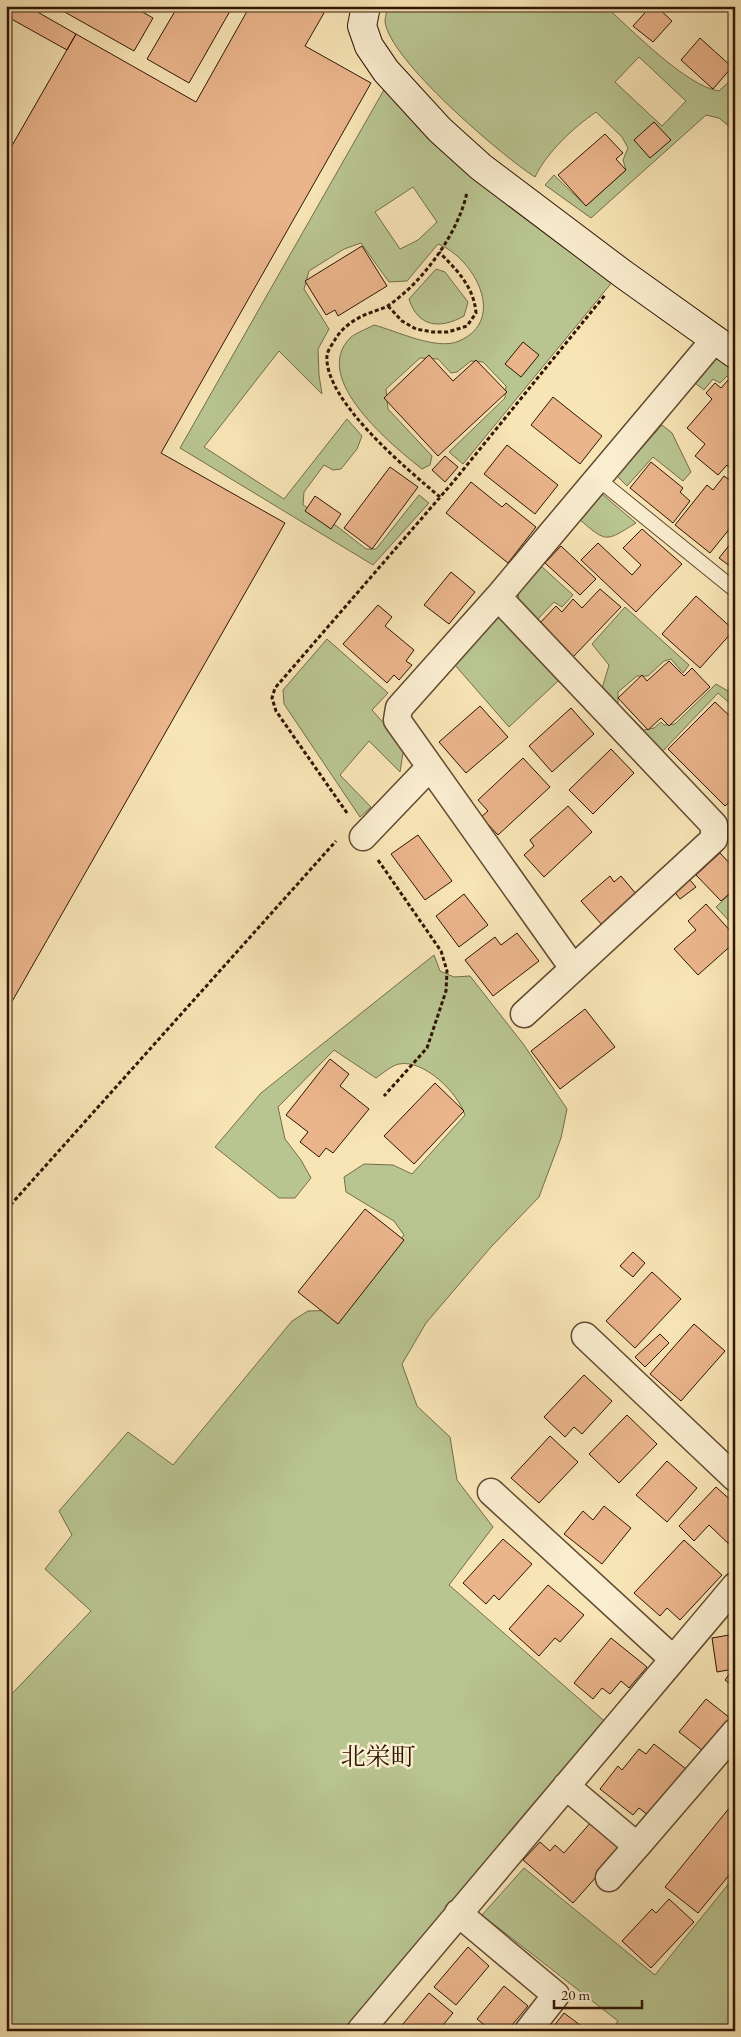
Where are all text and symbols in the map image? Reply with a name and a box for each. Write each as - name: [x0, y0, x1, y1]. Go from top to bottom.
- district label: 北栄町: [340, 1740, 416, 1772]
- scale bar: [554, 1977, 641, 2009]
- text: 20 m: [561, 1985, 590, 2004]

